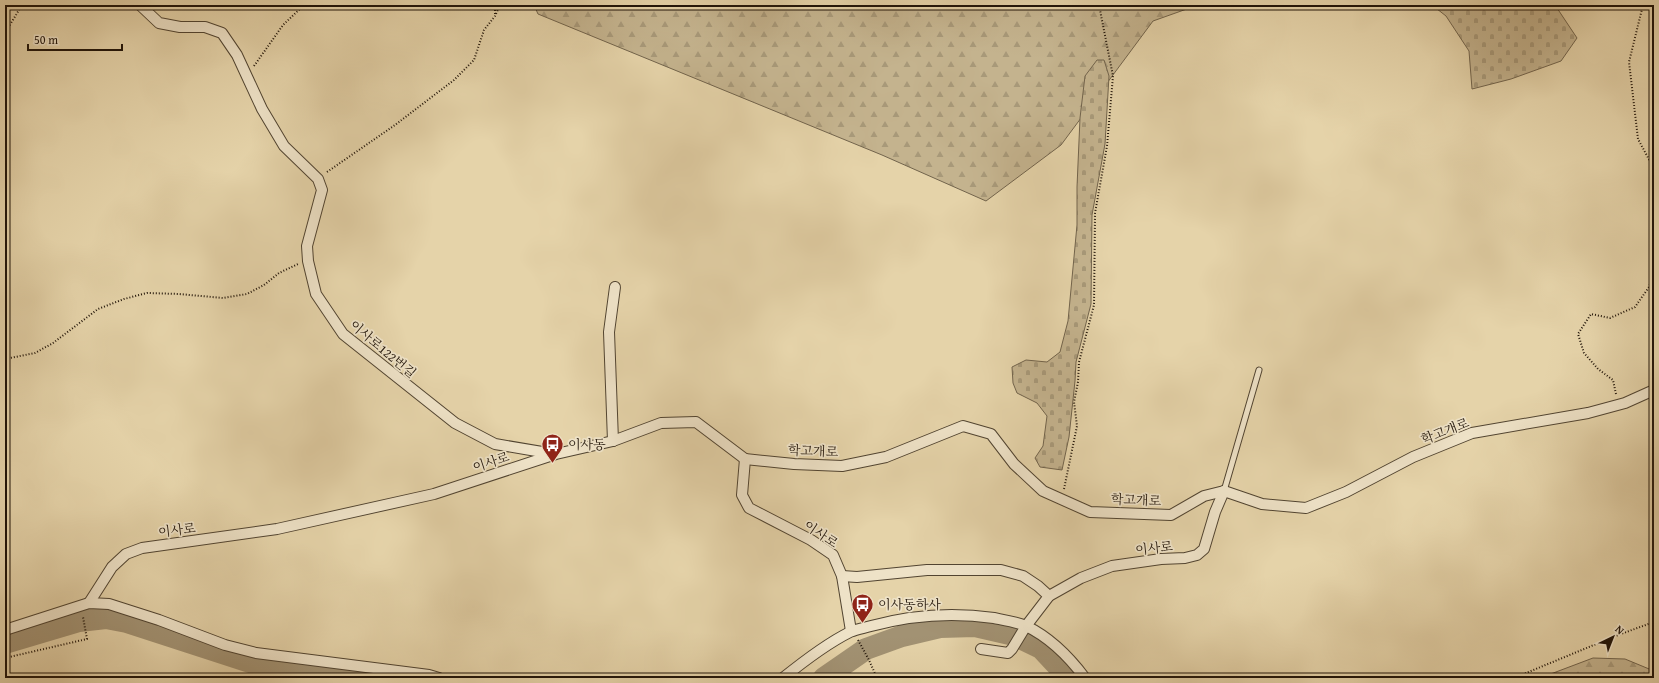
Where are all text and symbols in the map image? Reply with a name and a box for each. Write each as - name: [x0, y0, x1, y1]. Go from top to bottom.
- scale bar: [28, 26, 122, 52]
- text: 50 m: [34, 31, 58, 48]
- street label: 이사로122번길: [346, 316, 420, 382]
- street label: 학고개로: [1418, 413, 1472, 449]
- bus stop icon: 이사동: [539, 431, 565, 464]
- place label: 이사동: [568, 435, 606, 454]
- street label: 학고개로: [788, 441, 839, 461]
- street label: 이사로: [470, 447, 512, 477]
- street label: 학고개로: [1111, 490, 1162, 510]
- street label: 이사로: [800, 516, 842, 553]
- street label: 이사로: [157, 518, 197, 542]
- street label: 이사로: [1134, 537, 1174, 559]
- bus stop icon: 이사동하사: [850, 591, 876, 624]
- place label: 이사동하사: [878, 595, 941, 614]
- north arrow: [1593, 617, 1633, 657]
- text: N: [1612, 621, 1628, 638]

